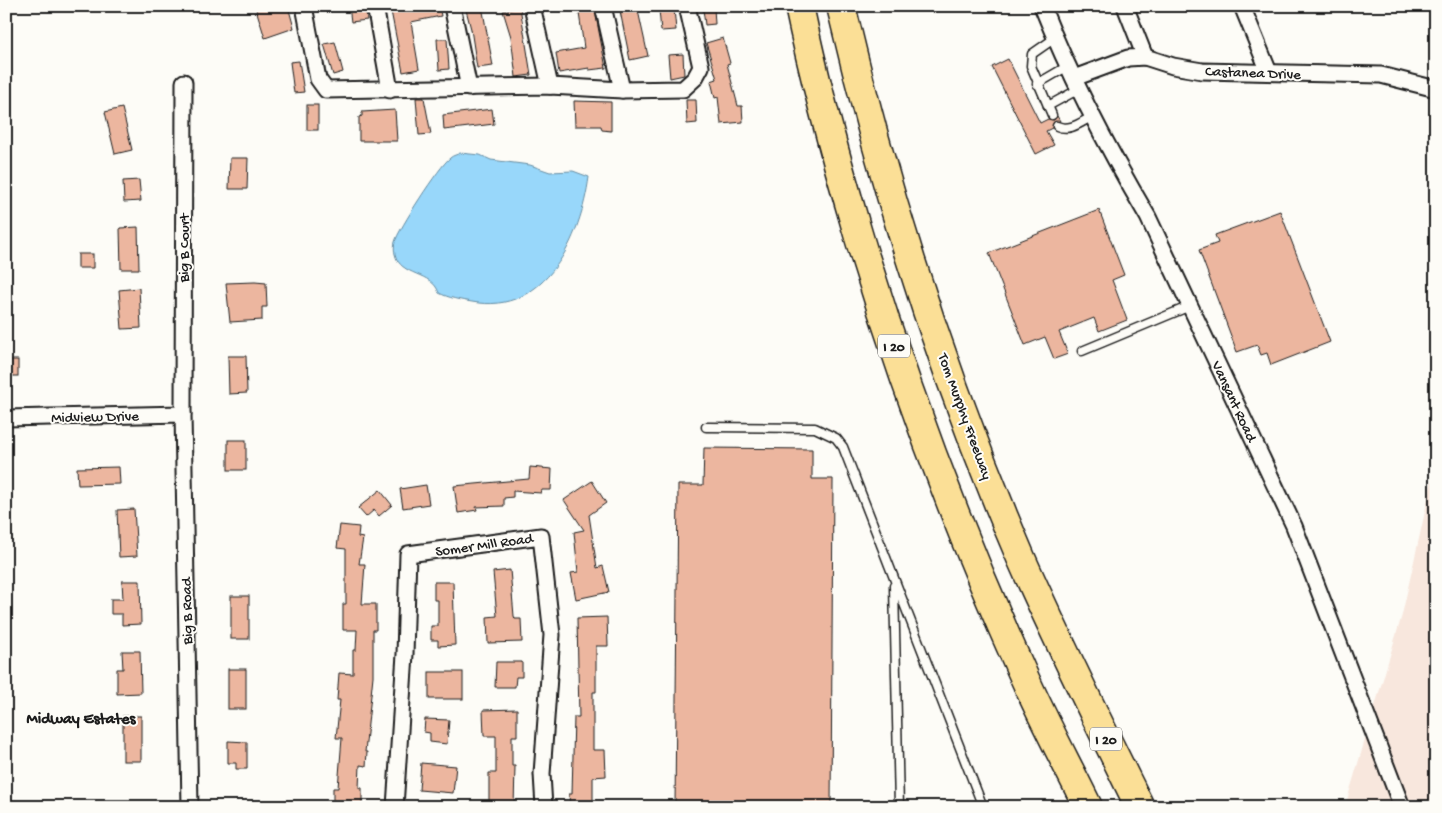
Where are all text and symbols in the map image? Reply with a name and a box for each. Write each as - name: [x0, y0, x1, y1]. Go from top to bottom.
- street label: Castanea Drive: [1205, 63, 1301, 85]
- street label: Big B Court: [176, 212, 194, 283]
- road number: I 20: [878, 334, 910, 358]
- street label: Tom Murphy Freeway: [933, 350, 995, 483]
- street label: Vansant Road: [1206, 358, 1260, 446]
- street label: Midview Drive: [51, 408, 139, 428]
- street label: Somer Mill Road: [434, 530, 536, 562]
- street label: Big B Road: [178, 576, 198, 646]
- district label: Midway Estates: [27, 711, 137, 730]
- road number: I 20: [1090, 728, 1122, 751]

